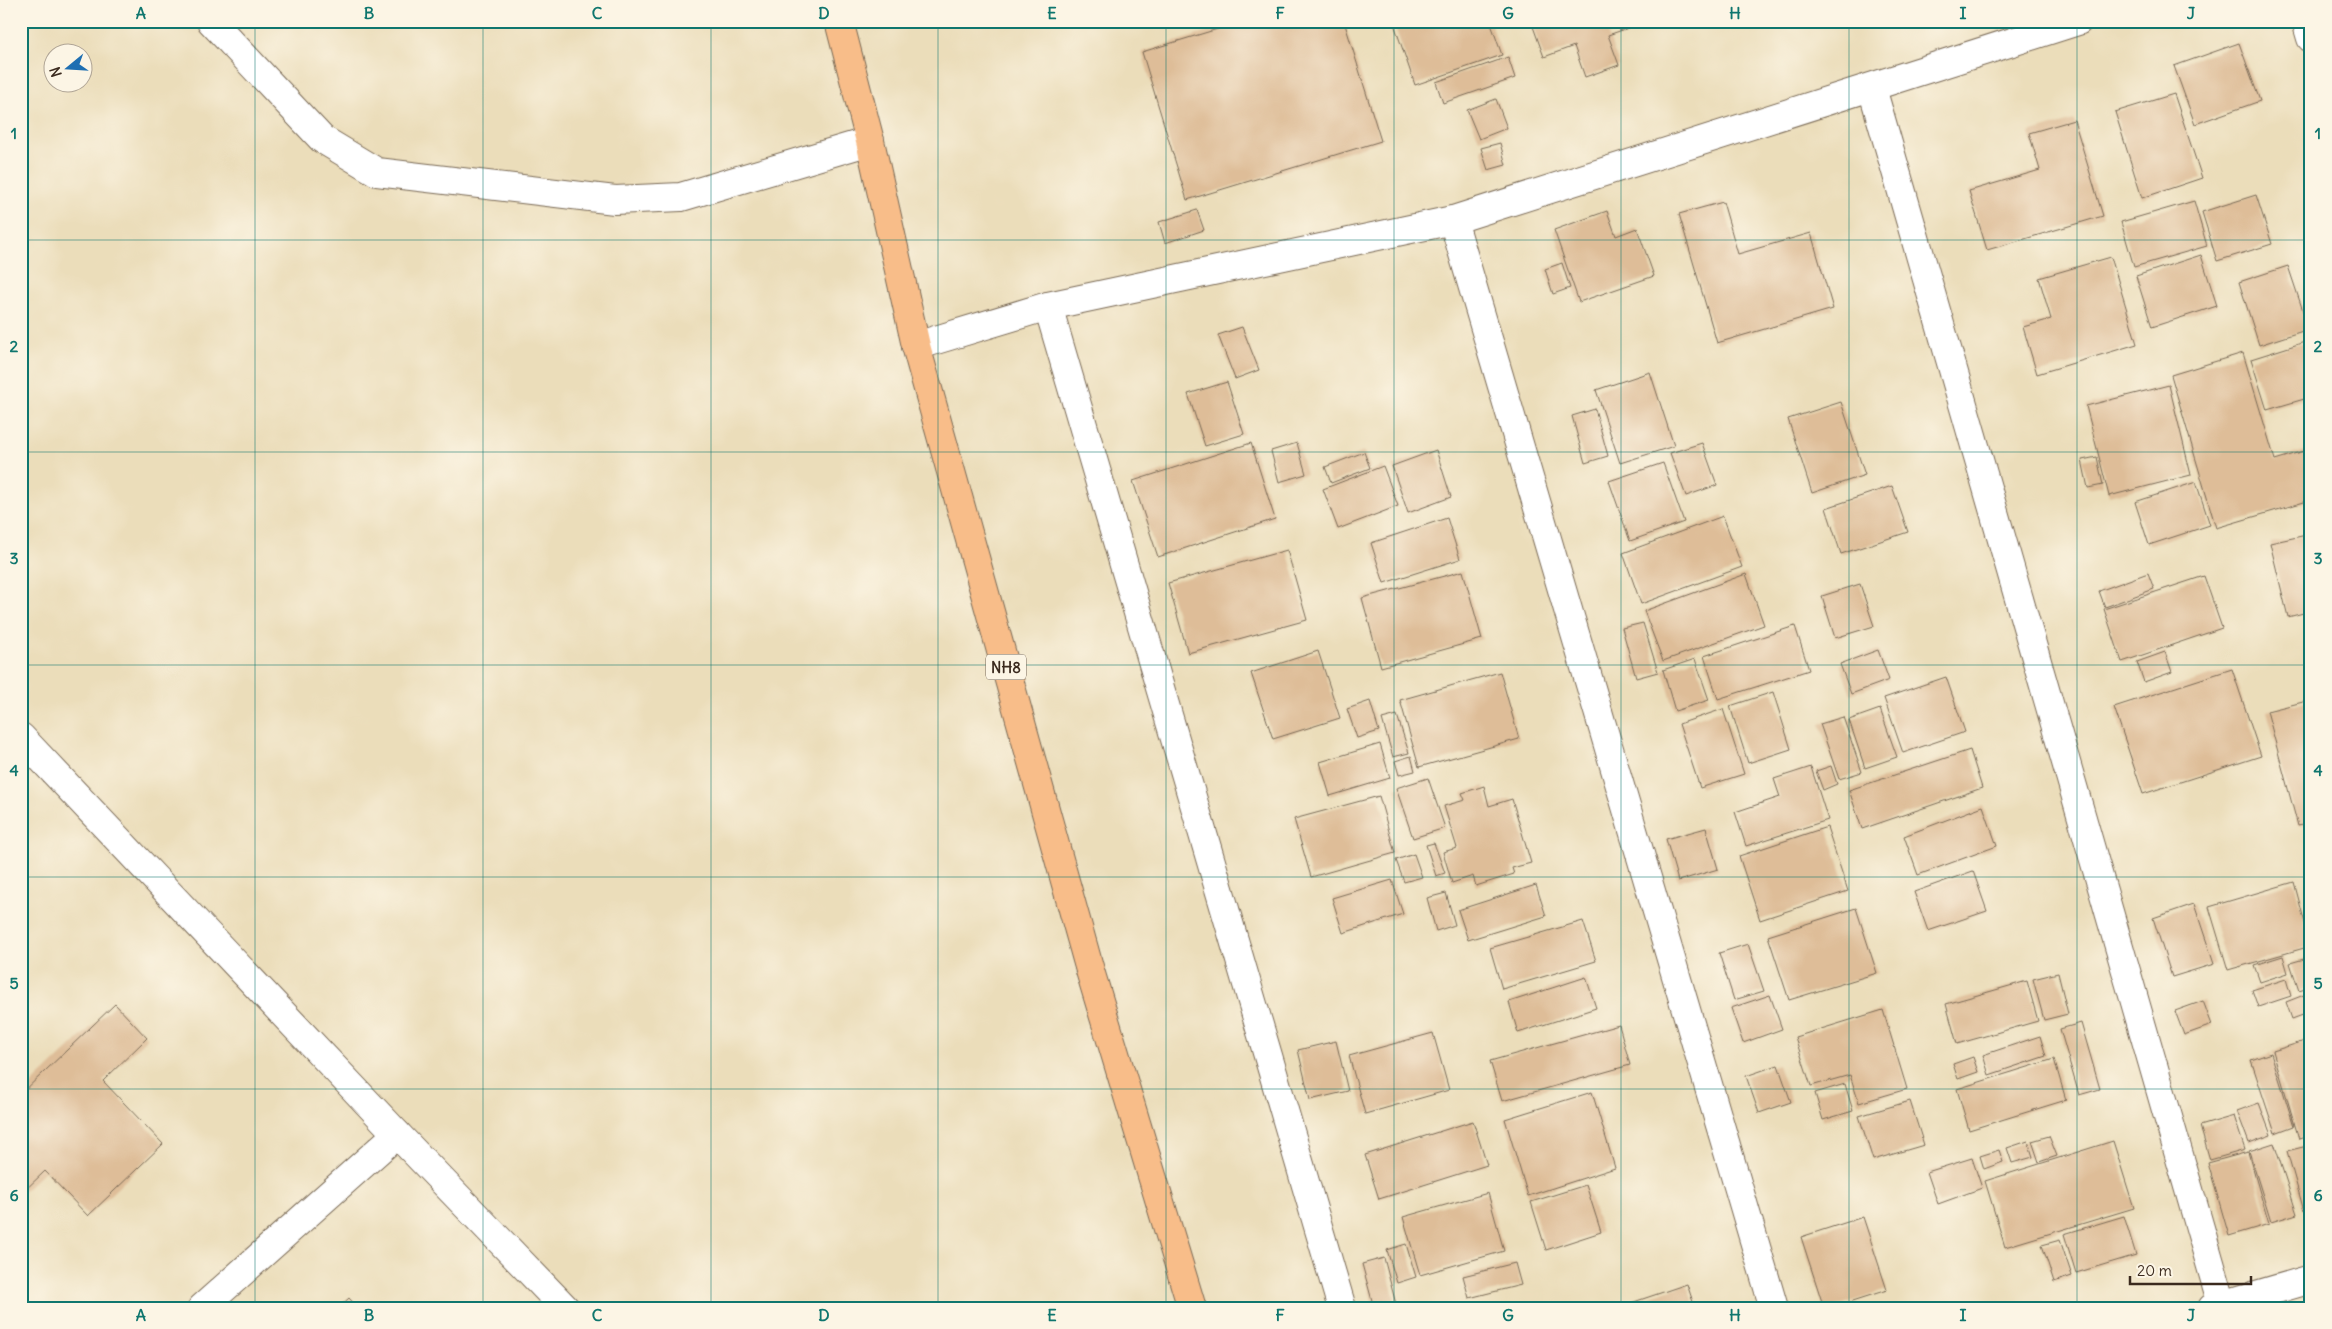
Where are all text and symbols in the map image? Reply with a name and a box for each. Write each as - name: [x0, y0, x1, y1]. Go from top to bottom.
- text: A: [136, 3, 146, 23]
- text: B: [364, 3, 375, 23]
- text: C: [592, 3, 603, 23]
- text: D: [818, 3, 830, 23]
- text: E: [1047, 3, 1057, 23]
- text: F: [1275, 3, 1285, 23]
- text: G: [1502, 3, 1514, 23]
- text: H: [1729, 3, 1741, 23]
- text: I: [1960, 3, 1967, 23]
- text: J: [2187, 3, 2196, 23]
- north arrow: [42, 42, 92, 92]
- text: N: [46, 65, 66, 79]
- text: 1: [11, 123, 17, 143]
- text: 1: [2315, 123, 2321, 143]
- text: 2: [10, 336, 19, 356]
- text: 2: [2314, 336, 2323, 356]
- text: 3: [9, 548, 19, 568]
- text: 3: [2313, 548, 2323, 568]
- road number: NH8: [986, 654, 1026, 680]
- text: 4: [9, 760, 19, 780]
- text: 4: [2313, 760, 2323, 780]
- text: 5: [9, 973, 19, 993]
- text: 5: [2313, 973, 2323, 993]
- text: 6: [9, 1185, 19, 1205]
- text: 6: [2313, 1185, 2323, 1205]
- scale bar: [2130, 1254, 2251, 1286]
- text: 20 m: [2137, 1261, 2172, 1280]
- text: A: [136, 1305, 146, 1325]
- text: B: [364, 1305, 375, 1325]
- text: C: [592, 1305, 603, 1325]
- text: D: [818, 1305, 830, 1325]
- text: E: [1047, 1305, 1057, 1325]
- text: F: [1275, 1305, 1285, 1325]
- text: G: [1502, 1305, 1514, 1325]
- text: H: [1729, 1305, 1741, 1325]
- text: I: [1960, 1305, 1967, 1325]
- text: J: [2187, 1305, 2196, 1325]

